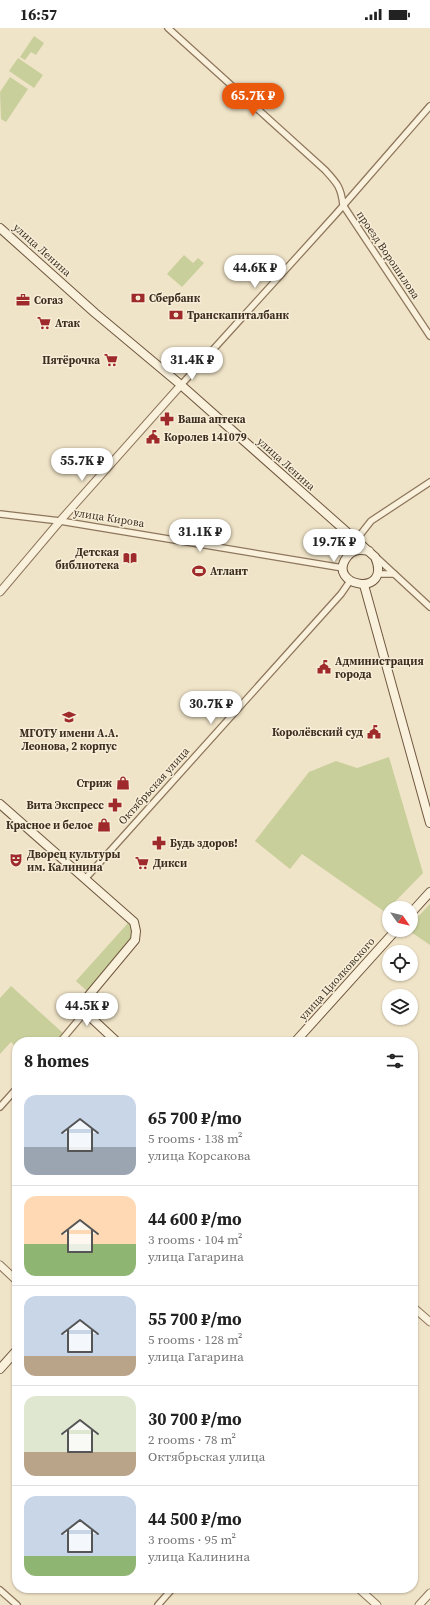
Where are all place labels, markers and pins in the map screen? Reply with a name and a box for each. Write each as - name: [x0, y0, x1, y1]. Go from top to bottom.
- pin: 65.7K ₽: [216, 83, 290, 117]
- pin: 44.6K ₽: [218, 255, 292, 289]
- bank icon: Сбербанк: [130, 290, 146, 306]
- place label: Сбербанк: [149, 291, 201, 306]
- office icon: Согаз: [15, 292, 31, 308]
- place label: Согаз: [34, 293, 63, 308]
- bank icon: Транскапиталбанк: [168, 307, 184, 323]
- place label: Транскапиталбанк: [187, 308, 289, 323]
- supermarket icon: Атак: [36, 315, 52, 331]
- place label: Атак: [55, 316, 81, 331]
- pin: 31.4K ₽: [155, 347, 229, 381]
- supermarket icon: Пятёрочка: [103, 352, 119, 368]
- place label: Пятёрочка: [42, 353, 100, 368]
- pharmacy icon: Ваша аптека: [159, 411, 175, 427]
- place label: Ваша аптека: [178, 412, 246, 427]
- public building icon: Королев 141079: [145, 429, 161, 445]
- place label: Королев 141079: [164, 430, 247, 445]
- pin: 55.7K ₽: [45, 448, 119, 482]
- pin: 31.1K ₽: [163, 519, 237, 553]
- pin: 19.7K ₽: [297, 529, 371, 563]
- place label: Детская библиотека: [55, 545, 119, 573]
- library icon: Детская библиотека: [122, 550, 138, 566]
- sports icon: Атлант: [191, 563, 207, 579]
- place label: Атлант: [210, 564, 248, 579]
- place label: Администрация города: [335, 654, 424, 682]
- public building icon: Администрация города: [316, 659, 332, 675]
- pin: 30.7K ₽: [174, 691, 248, 725]
- school or university icon: МГОТУ имени А.А. Леонова, 2 корпус: [61, 709, 77, 725]
- public building icon: Королёвский суд: [366, 724, 382, 740]
- place label: Королёвский суд: [272, 725, 363, 740]
- place label: МГОТУ имени А.А. Леонова, 2 корпус: [19, 726, 119, 754]
- shop icon: Стриж: [115, 775, 131, 791]
- place label: Стриж: [77, 776, 113, 791]
- pharmacy icon: Вита Экспресс: [107, 797, 123, 813]
- place label: Вита Экспресс: [26, 798, 104, 813]
- shop icon: Красное и белое: [96, 817, 112, 833]
- place label: Красное и белое: [6, 818, 93, 833]
- pharmacy icon: Будь здоров!: [151, 835, 167, 851]
- place label: Будь здоров!: [170, 836, 238, 851]
- place label: Дворец культуры им. Калинина: [27, 847, 121, 875]
- theatre icon: Дворец культуры им. Калинина: [8, 852, 24, 868]
- supermarket icon: Дикси: [134, 855, 150, 871]
- place label: Дикси: [153, 856, 187, 871]
- pin: 44.5K ₽: [50, 993, 124, 1027]

